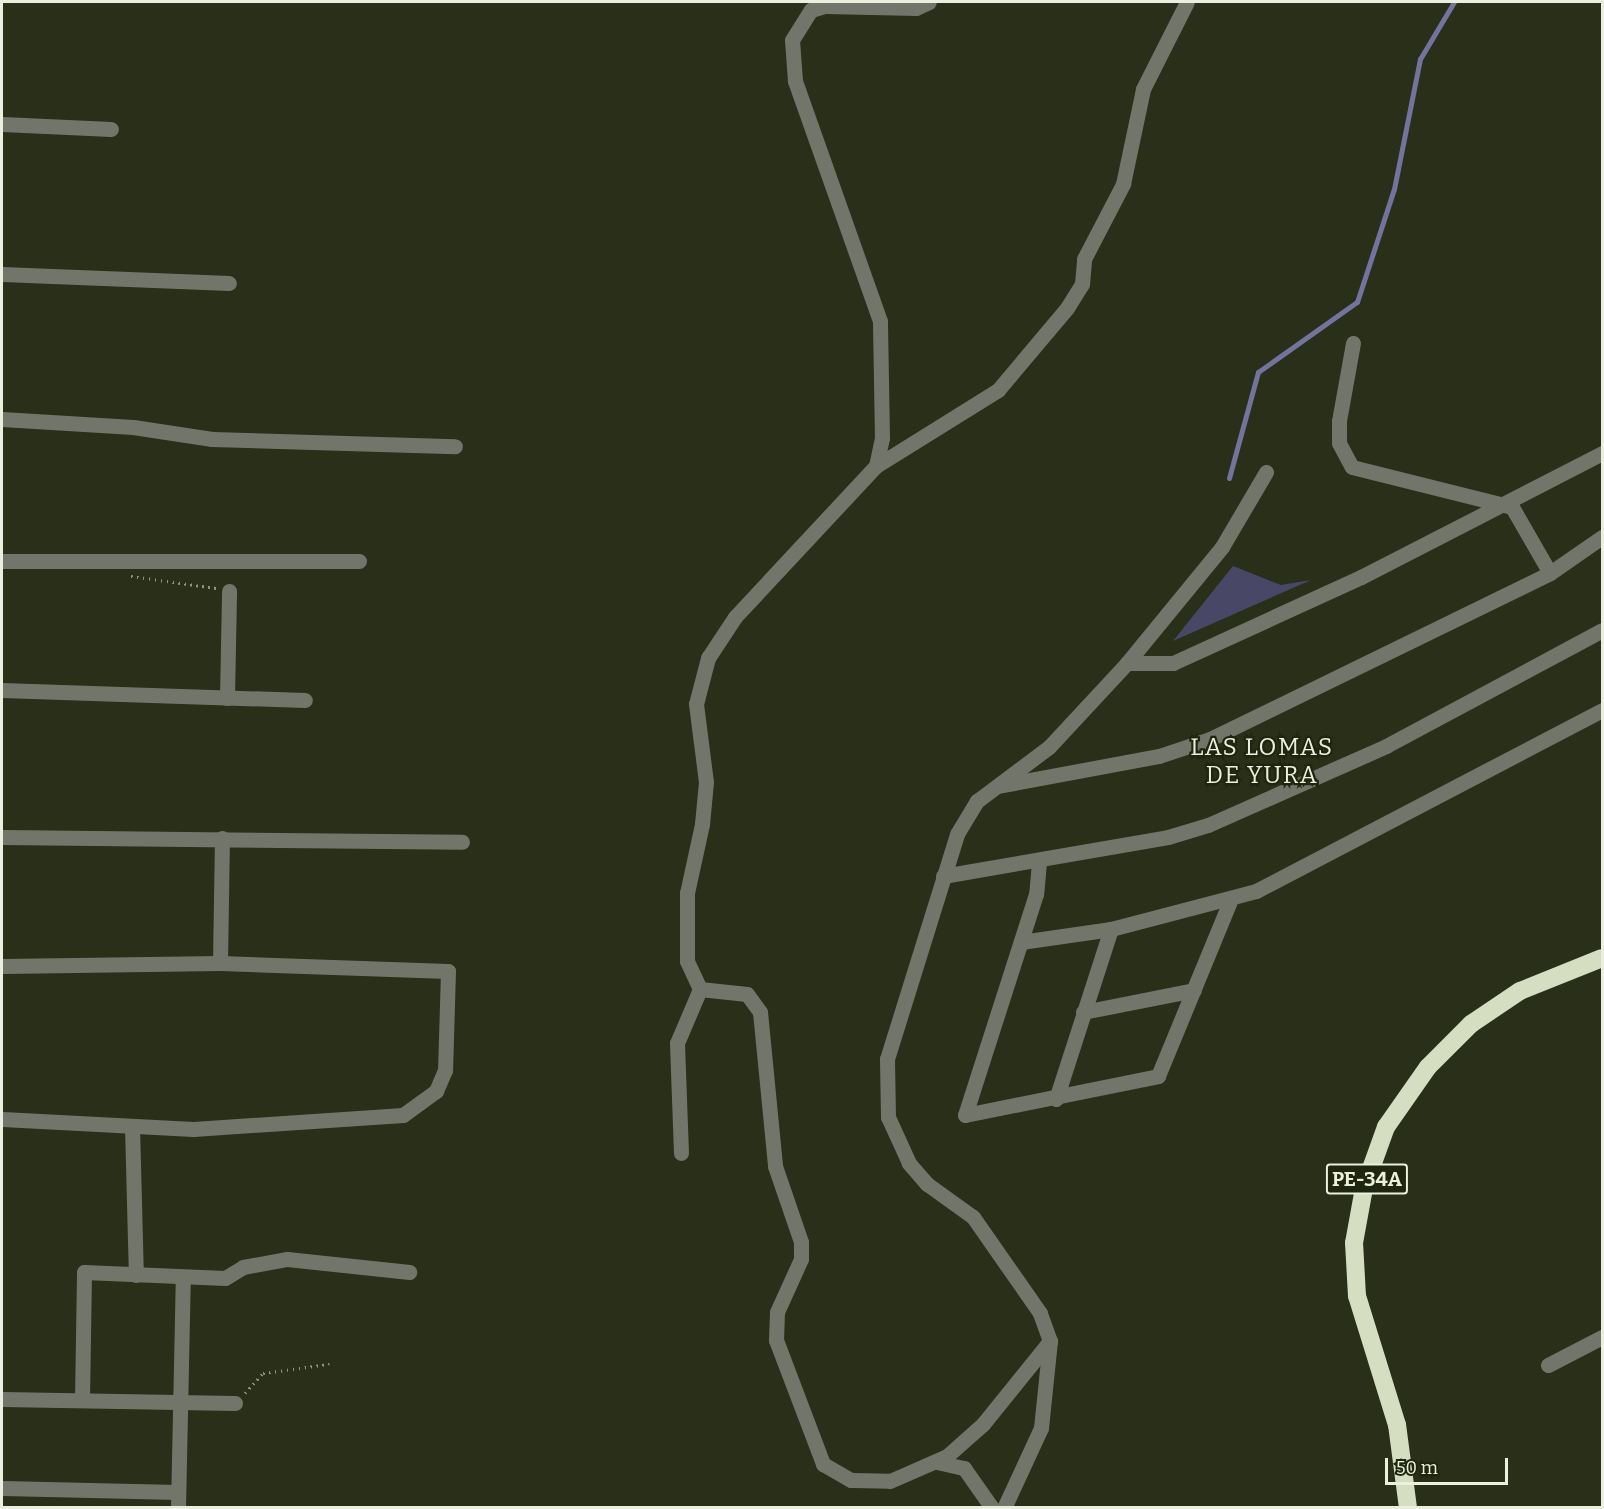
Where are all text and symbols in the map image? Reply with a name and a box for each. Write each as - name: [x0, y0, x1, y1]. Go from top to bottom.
- district label: LAS LOMAS DE YURA: [1190, 734, 1334, 790]
- road number: PE-34A: [1325, 1162, 1409, 1196]
- scale bar: [1388, 1446, 1511, 1484]
- text: 50 m: [1396, 1457, 1438, 1479]

